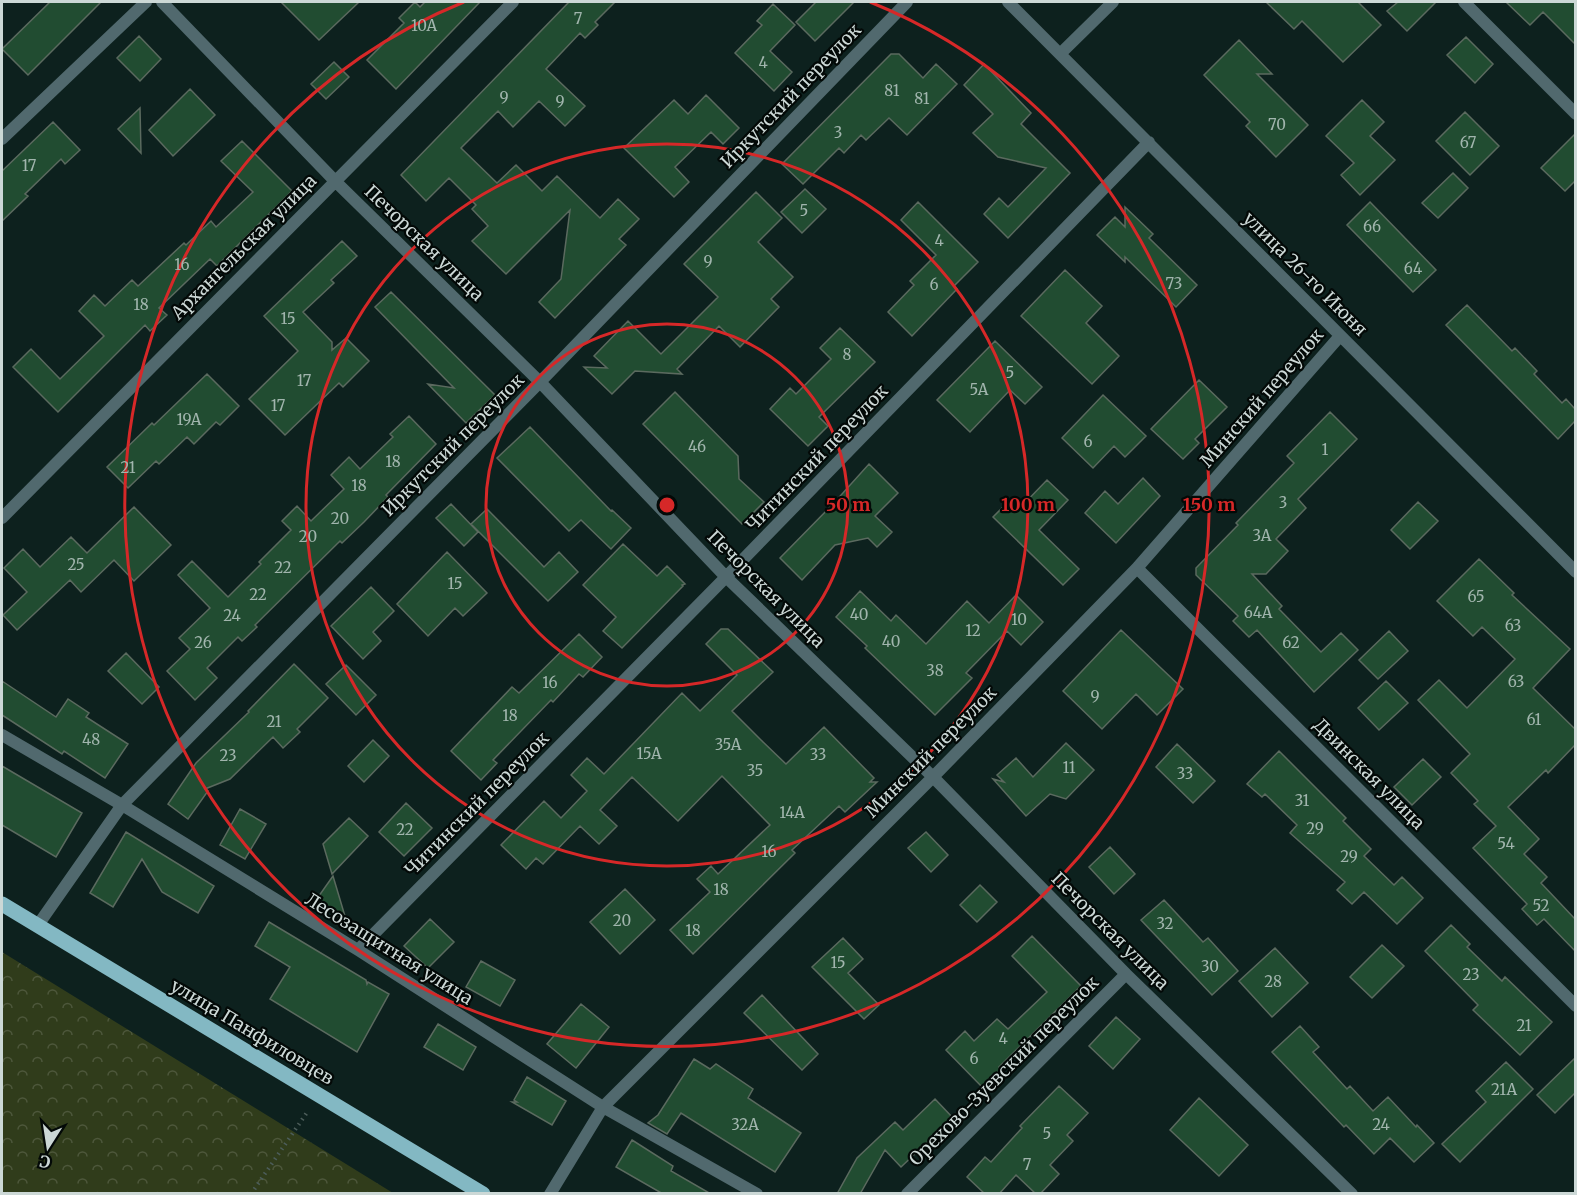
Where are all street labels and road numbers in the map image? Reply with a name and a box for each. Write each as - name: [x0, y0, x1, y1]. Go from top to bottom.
- street label: Иркутский переулок: [716, 18, 866, 173]
- street label: Архангельская улица: [165, 169, 321, 325]
- street label: Печорская улица: [360, 180, 489, 306]
- street label: улица 26-го Июня: [1238, 207, 1373, 341]
- street label: Минский переулок: [1195, 323, 1329, 472]
- street label: Иркутский переулок: [377, 368, 529, 521]
- street label: Читинский переулок: [741, 379, 893, 536]
- street label: Печорская улица: [703, 525, 830, 653]
- street label: Минский переулок: [860, 681, 1002, 822]
- street label: Двинская улица: [1309, 713, 1430, 834]
- street label: Читинский переулок: [400, 726, 554, 881]
- street label: Печорская улица: [1047, 867, 1174, 995]
- street label: Лесозащитная улица: [301, 887, 478, 1010]
- street label: Орехово-Зуевский переулок: [904, 970, 1104, 1170]
- street label: улица Панфиловцев: [167, 974, 338, 1090]

